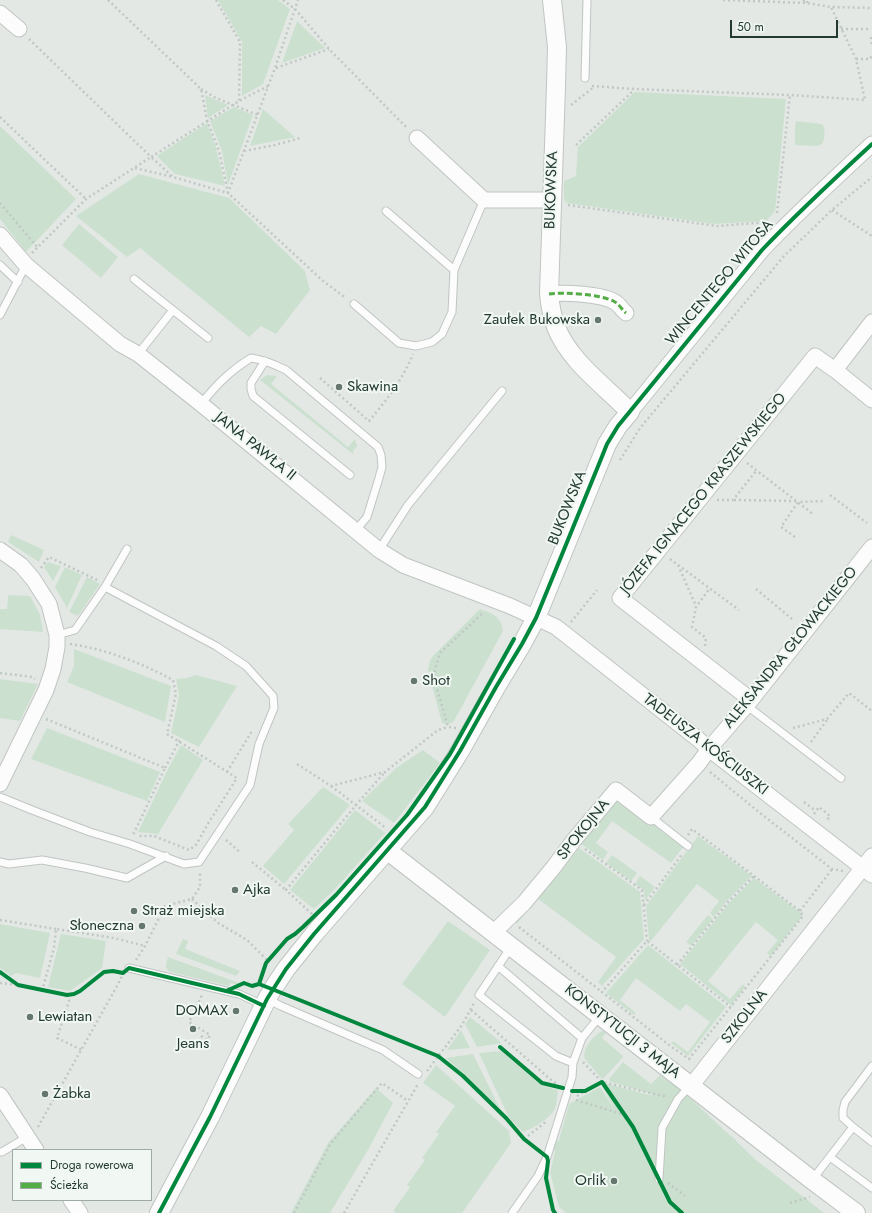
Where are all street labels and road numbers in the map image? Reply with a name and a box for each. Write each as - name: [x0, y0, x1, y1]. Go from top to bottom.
- street label: BUKOWSKA: [542, 151, 562, 229]
- street label: WINCENTEGO WITOSA: [662, 217, 778, 349]
- street label: JÓZEFA IGNACEGO KRASZEWSKIEGO: [617, 390, 791, 598]
- street label: JANA PAWŁA II: [211, 409, 299, 485]
- street label: BUKOWSKA: [545, 468, 591, 548]
- street label: ALEKSANDRA GŁOWACKIEGO: [720, 564, 862, 732]
- street label: TADEUSZA KOŚCIUSZKI: [639, 691, 771, 799]
- street label: SPOKOJNA: [554, 796, 614, 864]
- street label: KONSTYTUCJI 3 MAJA: [560, 981, 684, 1083]
- street label: SZKOLNA: [718, 986, 772, 1048]

